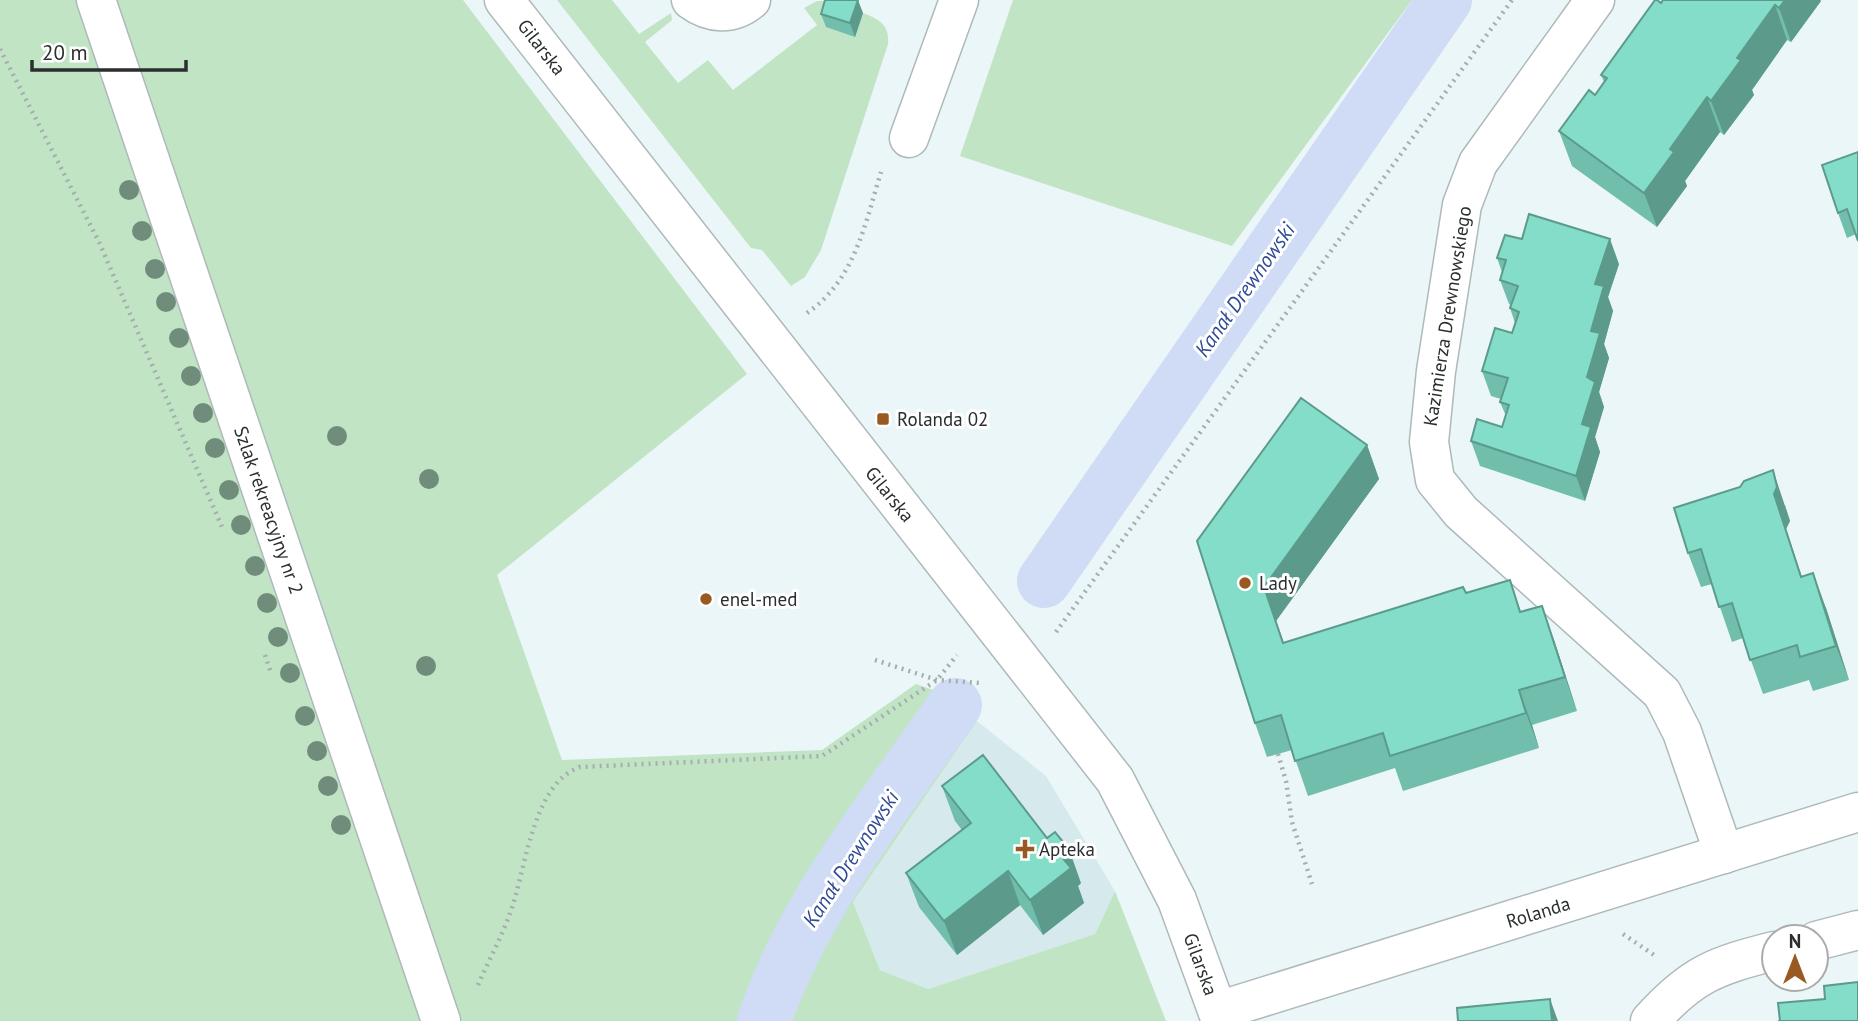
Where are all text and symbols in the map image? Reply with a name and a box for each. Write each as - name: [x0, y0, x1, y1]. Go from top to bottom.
- street label: Gilarska: [513, 14, 571, 80]
- scale bar: [32, 28, 186, 72]
- text: 20 m: [42, 39, 88, 66]
- street label: Kazimierza Drewnowskiego: [1418, 204, 1476, 428]
- water label: Kanał Drewnowski: [1188, 217, 1301, 362]
- place label: Rolanda 02: [897, 407, 988, 431]
- marker: Rolanda 02: [875, 411, 891, 427]
- street label: Szlak rekreacyjny nr 2: [229, 423, 309, 597]
- street label: Gilarska: [860, 461, 920, 527]
- place label: Lady: [1259, 571, 1297, 595]
- marker: Lady: [1237, 575, 1253, 591]
- place label: enel-med: [720, 587, 797, 611]
- marker: enel-med: [698, 591, 714, 607]
- water label: Kanał Drewnowski: [796, 785, 905, 932]
- place label: Apteka: [1039, 837, 1095, 861]
- marker: Apteka: [1017, 841, 1033, 857]
- street label: Rolanda: [1503, 891, 1573, 933]
- north arrow: [1760, 923, 1830, 993]
- text: N: [1789, 929, 1801, 953]
- street label: Gilarska: [1179, 930, 1223, 998]

